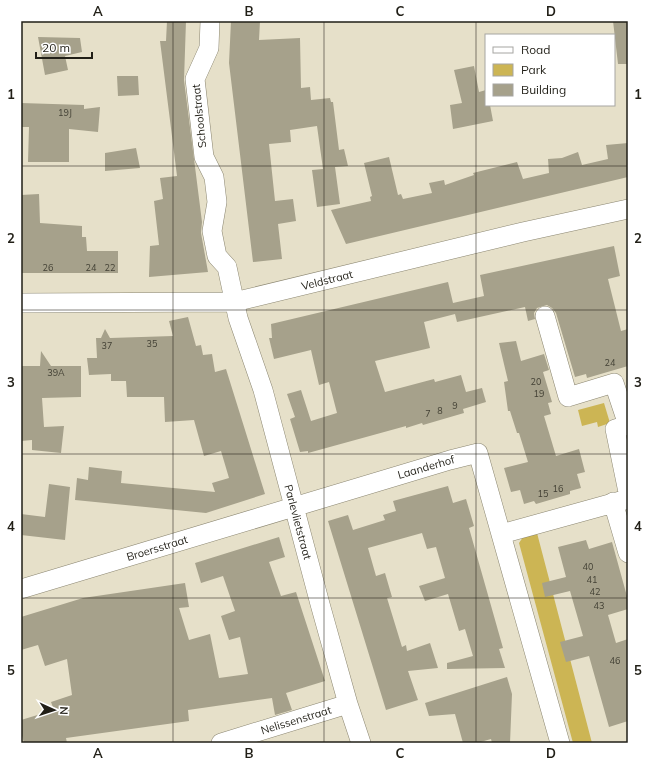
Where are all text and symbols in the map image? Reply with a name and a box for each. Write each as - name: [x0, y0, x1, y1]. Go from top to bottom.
- text: A: [93, 3, 103, 19]
- text: B: [245, 3, 254, 19]
- text: C: [396, 3, 405, 19]
- text: D: [546, 3, 556, 19]
- scale bar: [36, 34, 92, 60]
- legend: [485, 34, 615, 106]
- text: 20 m: [42, 40, 70, 55]
- text: Road: [521, 42, 550, 57]
- text: Park: [521, 62, 547, 77]
- text: Building: [521, 82, 566, 97]
- street label: Schoolstraat: [189, 83, 209, 149]
- text: 1: [7, 86, 15, 102]
- text: 1: [634, 86, 642, 102]
- house number: 19J: [58, 107, 72, 118]
- text: 2: [7, 230, 15, 246]
- text: 2: [634, 230, 642, 246]
- house number: 26: [43, 262, 53, 273]
- house number: 24: [86, 262, 97, 273]
- house number: 22: [105, 262, 115, 273]
- street label: Veldstraat: [300, 267, 354, 293]
- house number: 35: [147, 338, 158, 349]
- house number: 37: [102, 340, 112, 351]
- house number: 24: [605, 357, 616, 368]
- house number: 39A: [47, 367, 65, 378]
- text: 3: [7, 374, 15, 390]
- text: 3: [634, 374, 642, 390]
- house number: 20: [531, 376, 541, 387]
- house number: 19: [534, 388, 544, 399]
- house number: 9: [452, 400, 458, 411]
- house number: 8: [437, 405, 443, 416]
- house number: 7: [425, 408, 431, 419]
- street label: Laanderhof: [396, 452, 456, 482]
- street label: Parlevlietstraat: [281, 483, 315, 561]
- house number: 16: [553, 483, 563, 494]
- house number: 15: [538, 488, 549, 499]
- text: 4: [7, 518, 15, 534]
- text: 4: [634, 518, 642, 534]
- street label: Broersstraat: [125, 532, 189, 564]
- house number: 40: [583, 561, 593, 572]
- house number: 41: [587, 574, 597, 585]
- house number: 42: [590, 586, 600, 597]
- house number: 43: [594, 600, 604, 611]
- house number: 46: [610, 655, 620, 666]
- text: 5: [7, 662, 15, 678]
- text: 5: [634, 662, 642, 678]
- north arrow: [34, 690, 74, 730]
- street label: Nelissenstraat: [259, 703, 333, 737]
- text: N: [57, 706, 71, 715]
- text: A: [93, 745, 103, 761]
- text: B: [245, 745, 254, 761]
- text: C: [396, 745, 405, 761]
- text: D: [546, 745, 556, 761]

